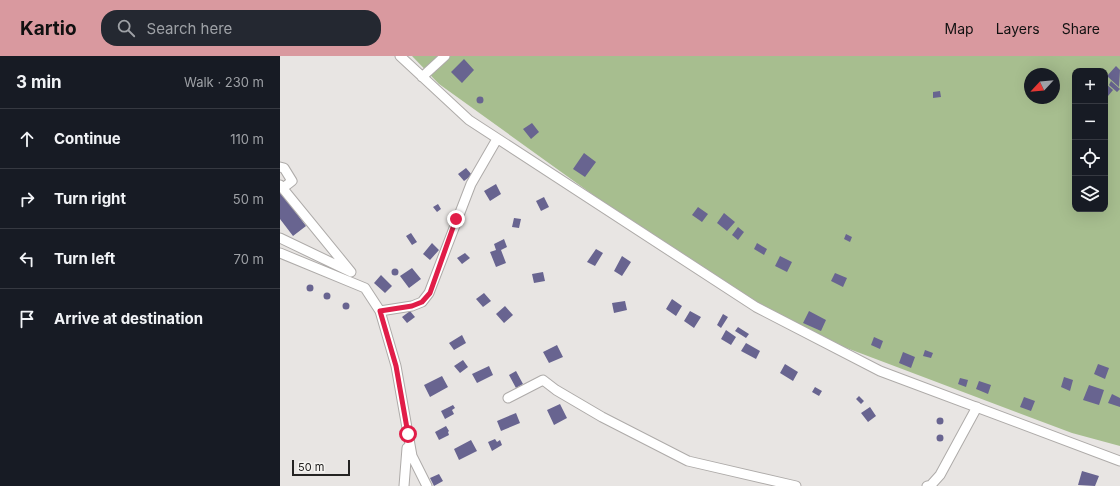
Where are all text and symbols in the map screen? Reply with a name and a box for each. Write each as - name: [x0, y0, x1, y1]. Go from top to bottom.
- search box: [101, 10, 381, 46]
- text: Kartio: [20, 17, 77, 40]
- icon: search: [115, 17, 137, 39]
- text: Search here: [147, 19, 232, 38]
- text: Map: [945, 20, 974, 37]
- text: Layers: [996, 20, 1040, 37]
- text: Share: [1062, 20, 1100, 37]
- north arrow: [1024, 68, 1060, 104]
- map controls: [1072, 68, 1108, 212]
- button: +: [1072, 68, 1108, 104]
- text: 3 min: [16, 72, 62, 92]
- text: Walk · 230 m: [184, 74, 264, 90]
- button: −: [1072, 104, 1108, 140]
- icon: ahead: [16, 128, 38, 150]
- text: Continue: [54, 129, 121, 148]
- text: 110 m: [230, 131, 264, 147]
- button: locate: [1072, 140, 1108, 176]
- button: layers: [1072, 176, 1108, 212]
- icon: right: [16, 188, 38, 210]
- text: Turn right: [54, 189, 126, 208]
- text: 50 m: [233, 191, 264, 207]
- route end: [447, 210, 465, 228]
- icon: left: [16, 248, 38, 270]
- text: Turn left: [54, 249, 115, 268]
- text: 70 m: [234, 251, 264, 267]
- icon: arrive: [16, 308, 38, 330]
- text: Arrive at destination: [54, 309, 203, 328]
- route start: [399, 425, 417, 443]
- scale bar: [292, 458, 350, 477]
- text: 50 m: [298, 460, 324, 474]

